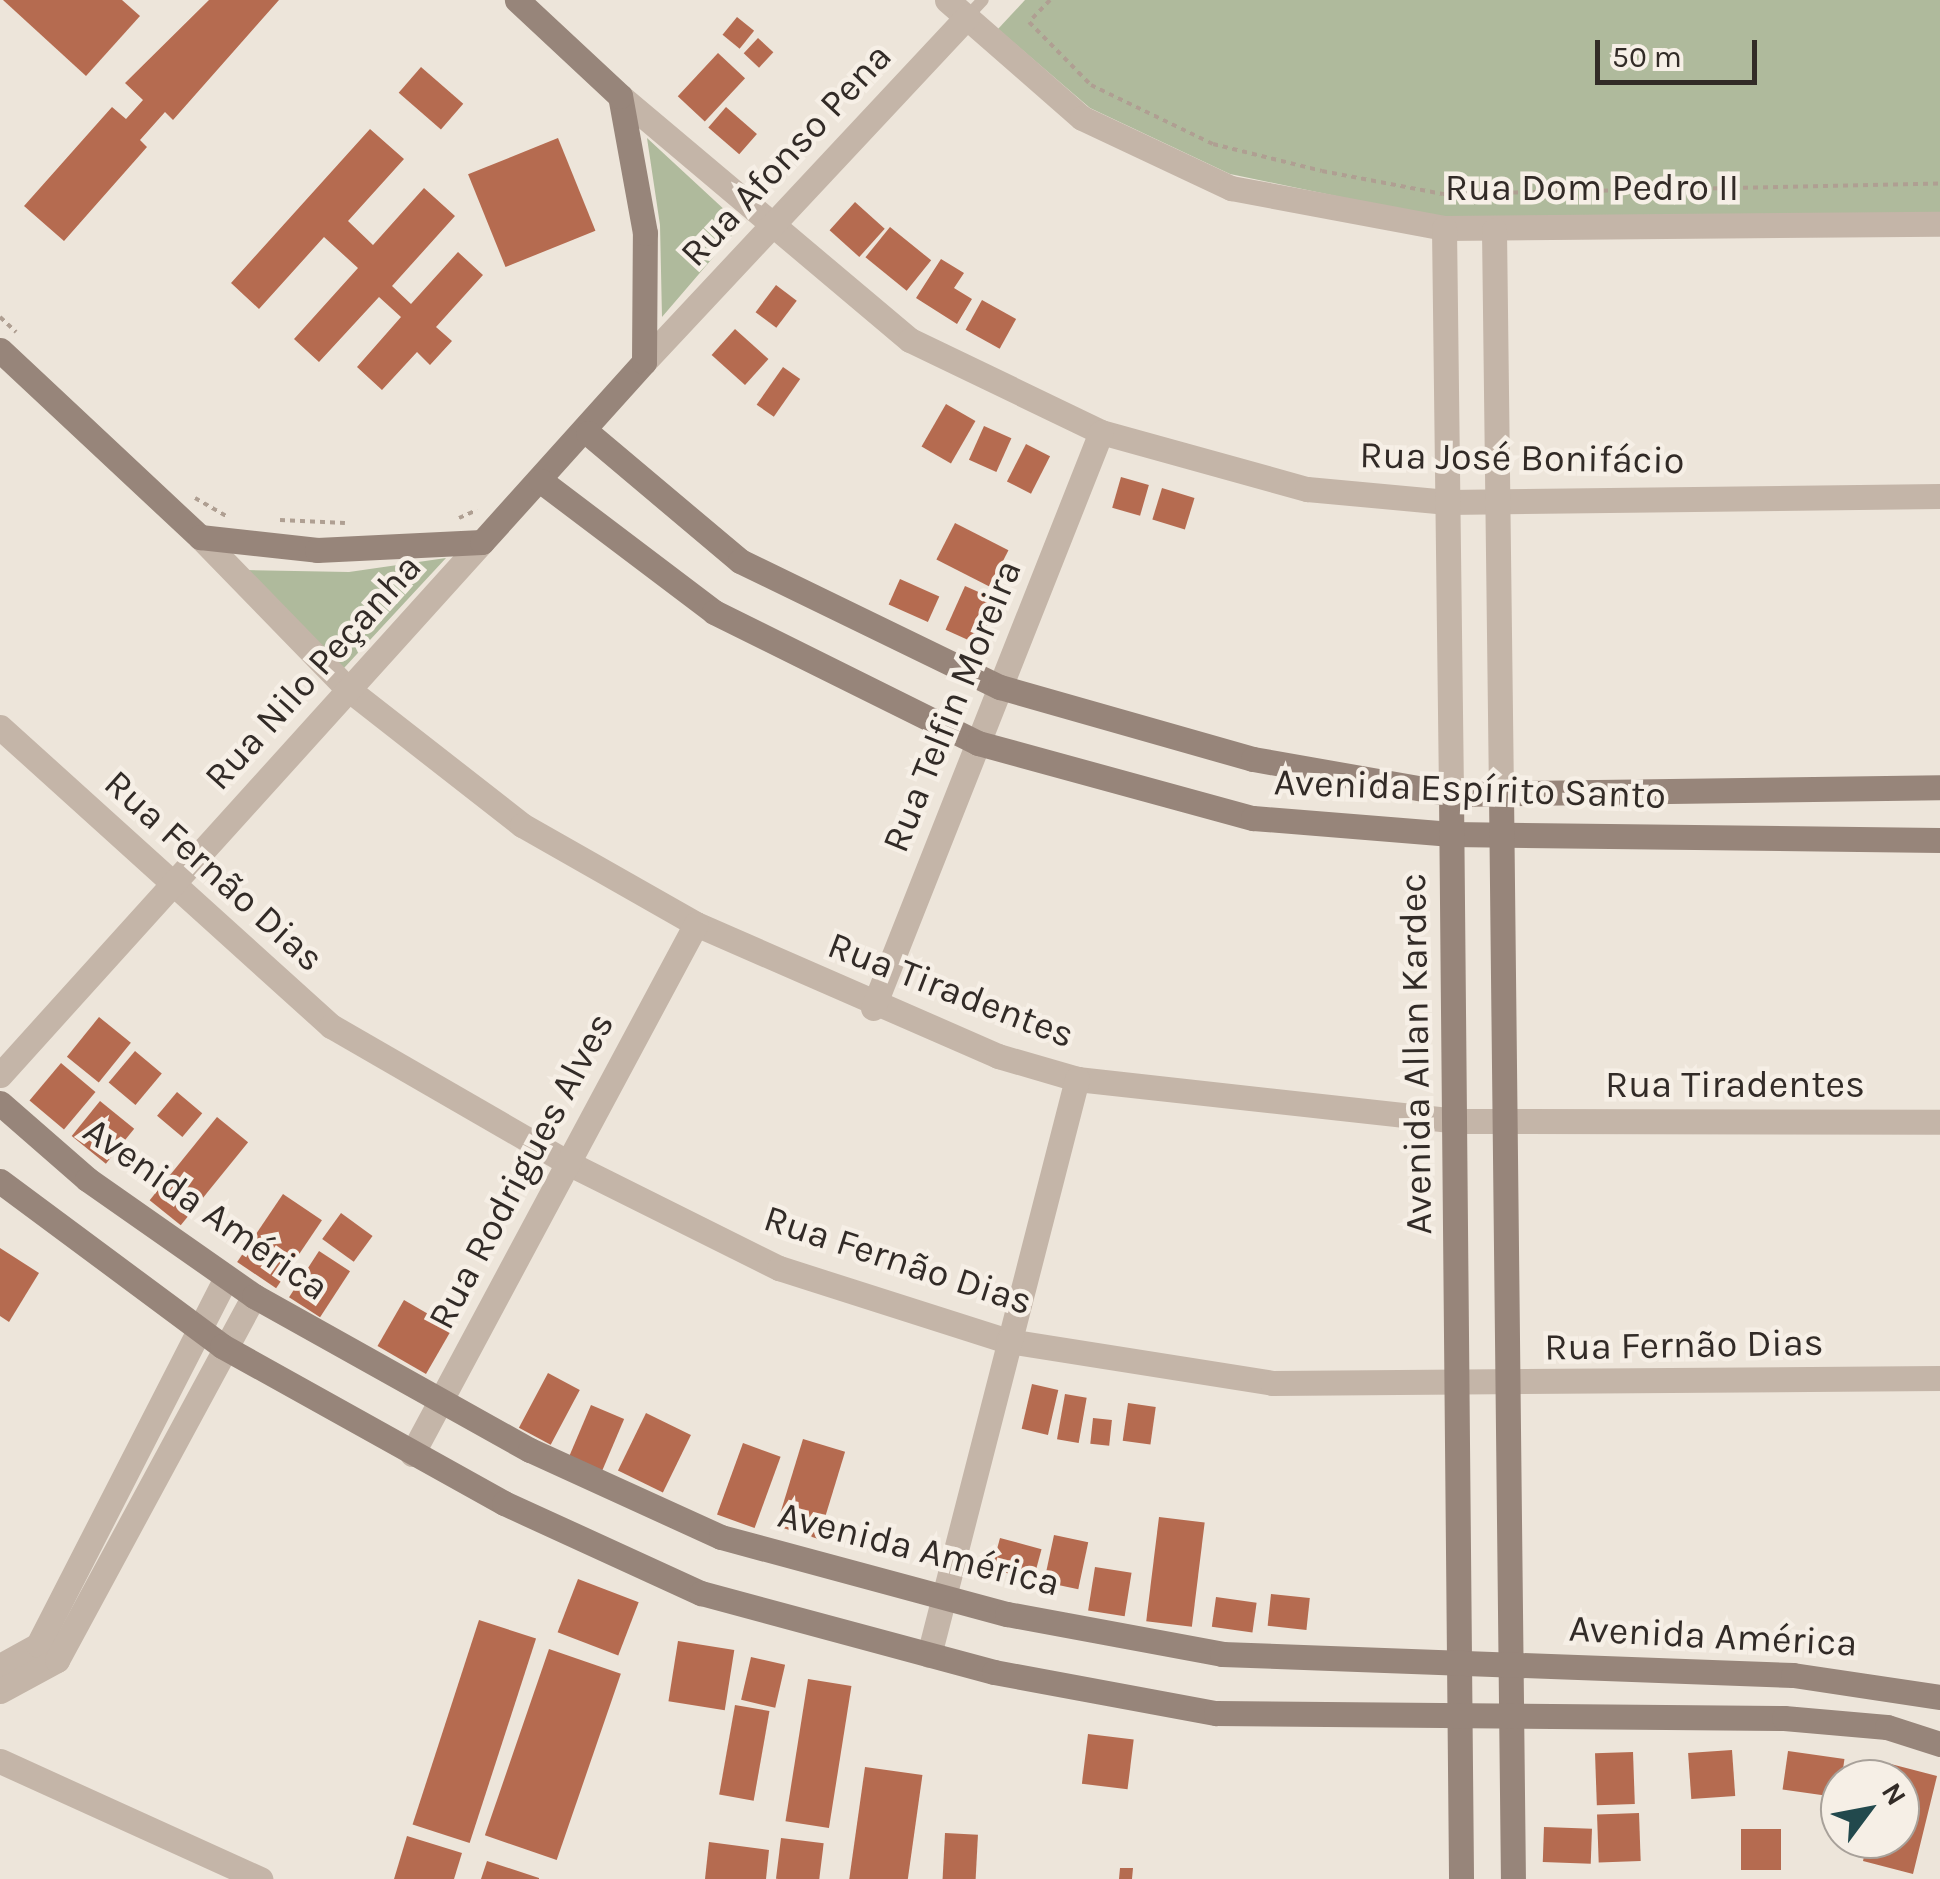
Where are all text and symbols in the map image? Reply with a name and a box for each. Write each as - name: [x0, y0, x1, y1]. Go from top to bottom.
- scale bar: [1600, 20, 1762, 82]
- street label: Rua Afonso Pena: [671, 34, 901, 276]
- text: 50 m: [1612, 39, 1682, 75]
- street label: Rua Dom Pedro II: [1445, 165, 1739, 211]
- street label: Rua José Bonifácio: [1359, 432, 1685, 484]
- street label: Rua Nilo Peçanha: [195, 545, 431, 799]
- street label: Rua Telfin Moreira: [873, 553, 1031, 859]
- street label: Avenida Espírito Santo: [1273, 759, 1667, 819]
- street label: Rua Fernão Dias: [95, 761, 333, 981]
- street label: Avenida Allan Kardec: [1390, 873, 1442, 1235]
- street label: Rua Tiradentes: [821, 922, 1081, 1058]
- street label: Rua Rodrigues Alves: [418, 1005, 624, 1337]
- street label: Rua Tiradentes: [1605, 1062, 1865, 1108]
- street label: Avenida América: [75, 1107, 337, 1311]
- street label: Rua Fernão Dias: [758, 1195, 1038, 1325]
- street label: Rua Fernão Dias: [1544, 1320, 1824, 1370]
- street label: Avenida América: [773, 1492, 1065, 1606]
- street label: Avenida América: [1568, 1606, 1858, 1666]
- north arrow: [1820, 1759, 1920, 1859]
- text: N: [1875, 1777, 1913, 1811]

